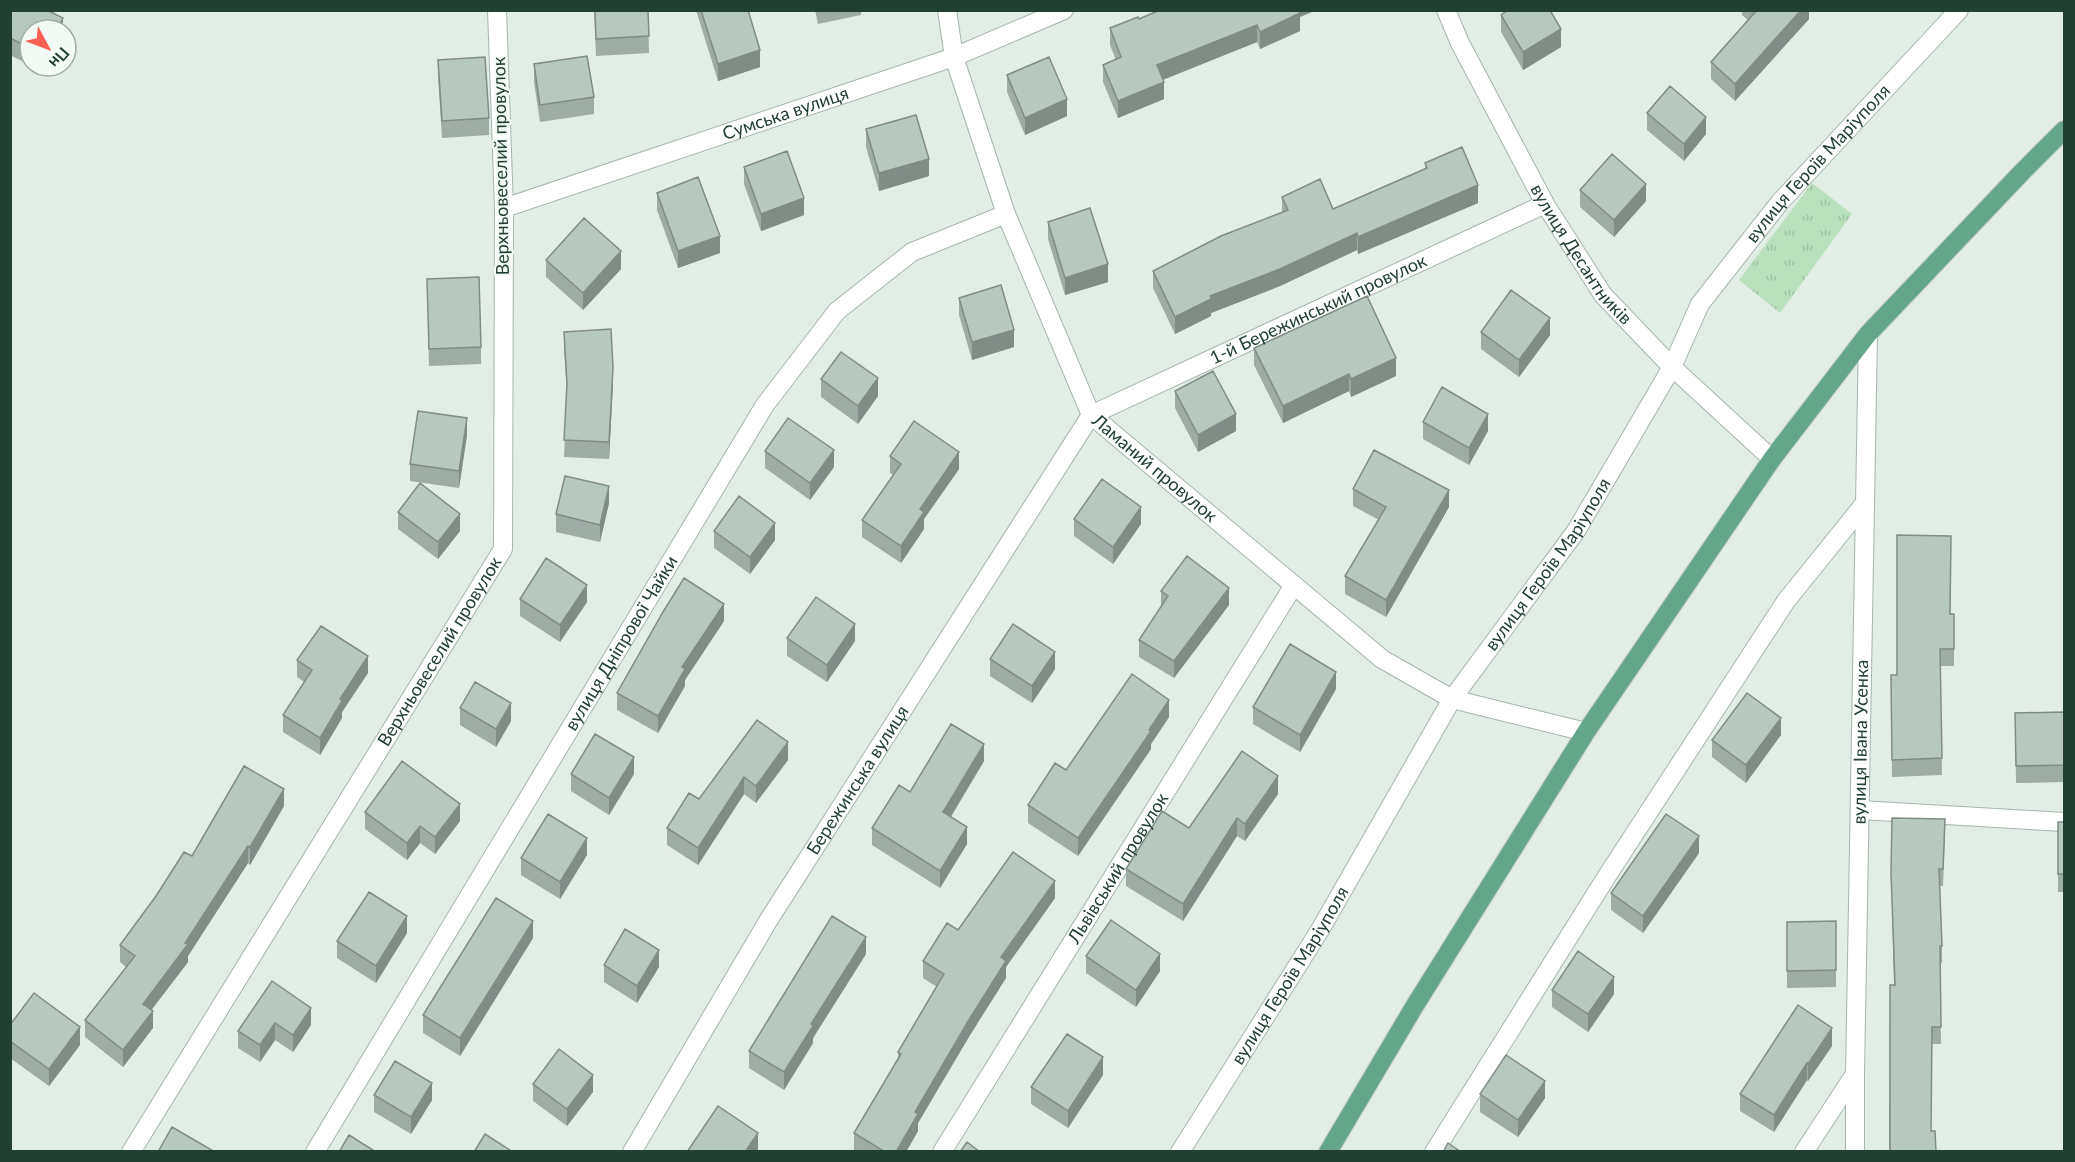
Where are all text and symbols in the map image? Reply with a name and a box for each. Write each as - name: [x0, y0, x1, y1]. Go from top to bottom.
- north arrow: [18, 18, 78, 78]
- text: Пн: [46, 44, 74, 72]
- street label: Верхньовеселий провулок: [487, 56, 513, 275]
- street label: вулиця Героїв Маріуполя: [1741, 79, 1894, 246]
- street label: Сумська вулиця: [719, 81, 851, 144]
- street label: вулиця Десантників: [1527, 180, 1637, 329]
- street label: 1-й Бережинський провулок: [1206, 248, 1430, 368]
- street label: Ламаний провулок: [1087, 408, 1223, 527]
- street label: вулиця Героїв Маріуполя: [1480, 474, 1615, 654]
- street label: вулиця Дніпрової Чайки: [560, 551, 682, 734]
- street label: Верхньовеселий провулок: [372, 552, 506, 750]
- street label: вулиця Івана Усенка: [1847, 659, 1872, 825]
- street label: Бережинська вулиця: [801, 701, 913, 858]
- street label: Львівський провулок: [1062, 788, 1173, 948]
- street label: вулиця Героїв Маріуполя: [1226, 882, 1353, 1068]

